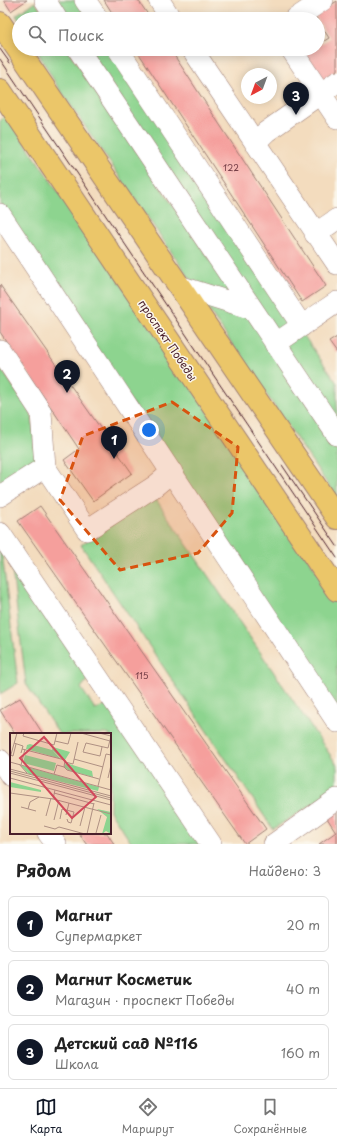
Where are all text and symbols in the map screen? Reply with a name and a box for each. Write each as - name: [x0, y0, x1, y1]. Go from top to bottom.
- search box: [12, 12, 325, 56]
- icon: search: [26, 23, 48, 45]
- text: Поиск: [58, 23, 104, 46]
- north arrow: [241, 68, 277, 104]
- pin: 3: [283, 82, 309, 115]
- house number: 122: [223, 160, 239, 174]
- street label: проспект Победы: [134, 296, 202, 384]
- pin: 2: [54, 360, 80, 393]
- your location: [139, 420, 159, 440]
- pin: 1: [101, 426, 127, 459]
- house number: 115: [135, 668, 149, 682]
- inset map: [10, 733, 111, 834]
- text: Рядом: [16, 857, 71, 883]
- text: Найдено: 3: [249, 861, 321, 880]
- text: Магнит: [55, 903, 112, 926]
- text: 1: [27, 915, 33, 934]
- text: 20 m: [286, 915, 320, 934]
- text: Супермаркет: [55, 926, 142, 945]
- text: Магнит Косметик: [55, 967, 192, 990]
- text: 2: [25, 979, 35, 998]
- text: 40 m: [286, 979, 320, 998]
- text: Магазин · проспект Победы: [55, 990, 235, 1009]
- text: Детский сад №116: [55, 1031, 198, 1054]
- text: 3: [26, 1043, 34, 1062]
- text: 160 m: [281, 1043, 320, 1062]
- text: Школа: [55, 1054, 99, 1073]
- tab: Карта: [30, 1096, 62, 1137]
- tab: Маршрут: [122, 1096, 174, 1137]
- tab: Сохранённые: [234, 1096, 307, 1137]

